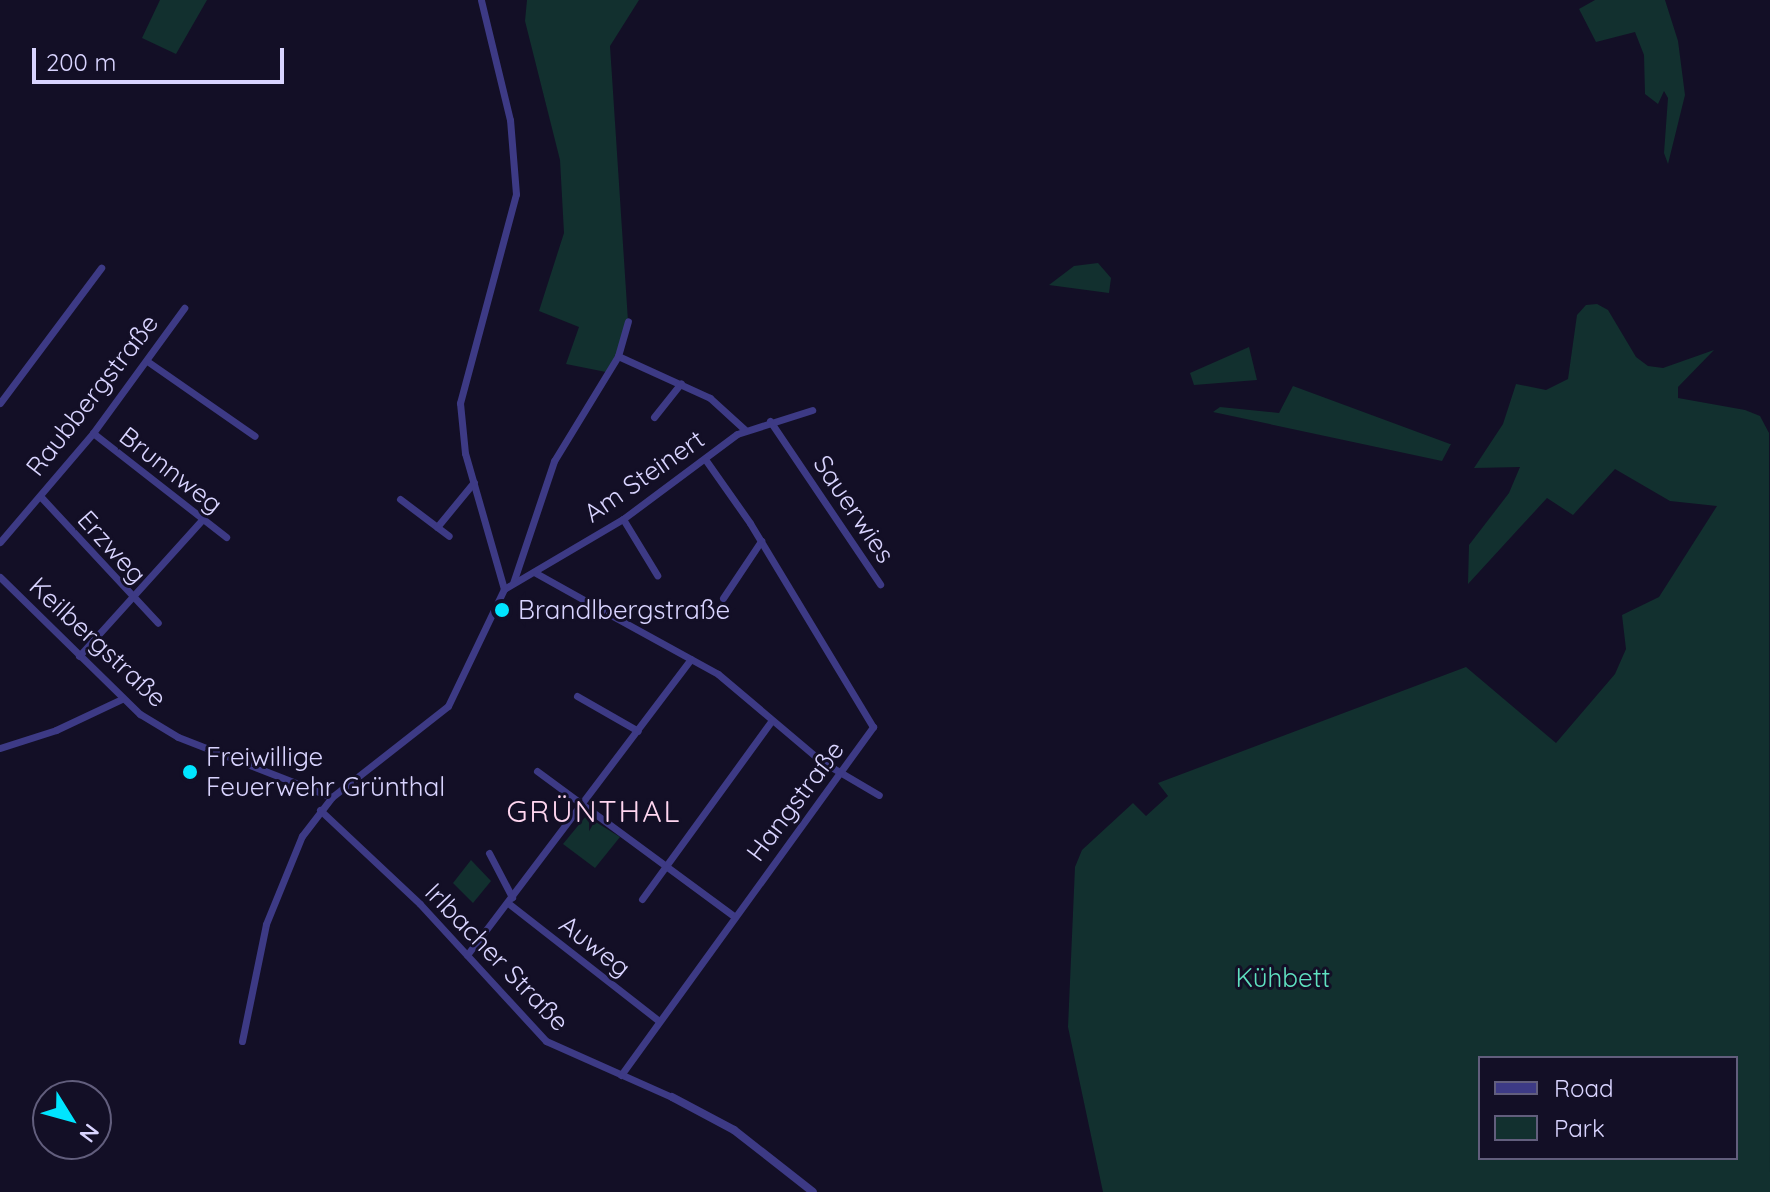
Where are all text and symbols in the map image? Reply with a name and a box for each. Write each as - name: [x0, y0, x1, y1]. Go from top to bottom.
- scale bar: [36, 32, 288, 82]
- text: 200 m: [46, 47, 116, 77]
- street label: Raubbergstraße: [19, 308, 165, 482]
- street label: Brunnweg: [113, 420, 229, 520]
- street label: Am Steinert: [578, 423, 710, 529]
- street label: Sauerwies: [807, 449, 901, 569]
- street label: Erzweg: [71, 504, 153, 590]
- street label: Keilbergstraße: [23, 571, 173, 713]
- place label: Brandlbergstraße: [518, 594, 730, 626]
- marker: Brandlbergstraße: [493, 601, 511, 619]
- street label: Hangstraße: [740, 735, 850, 867]
- place label: Freiwillige Feuerwehr Grünthal: [206, 741, 445, 802]
- marker: Freiwillige Feuerwehr Grünthal: [181, 763, 199, 781]
- district label: GRÜNTHAL: [506, 793, 682, 829]
- street label: Irlbacher Straße: [419, 877, 575, 1037]
- street label: Auweg: [553, 909, 637, 983]
- park label: Kühbett: [1236, 962, 1330, 994]
- legend: [1478, 1056, 1738, 1160]
- text: Road: [1554, 1073, 1614, 1103]
- north arrow: [32, 1080, 112, 1160]
- text: Park: [1554, 1113, 1605, 1143]
- text: N: [74, 1118, 106, 1148]

